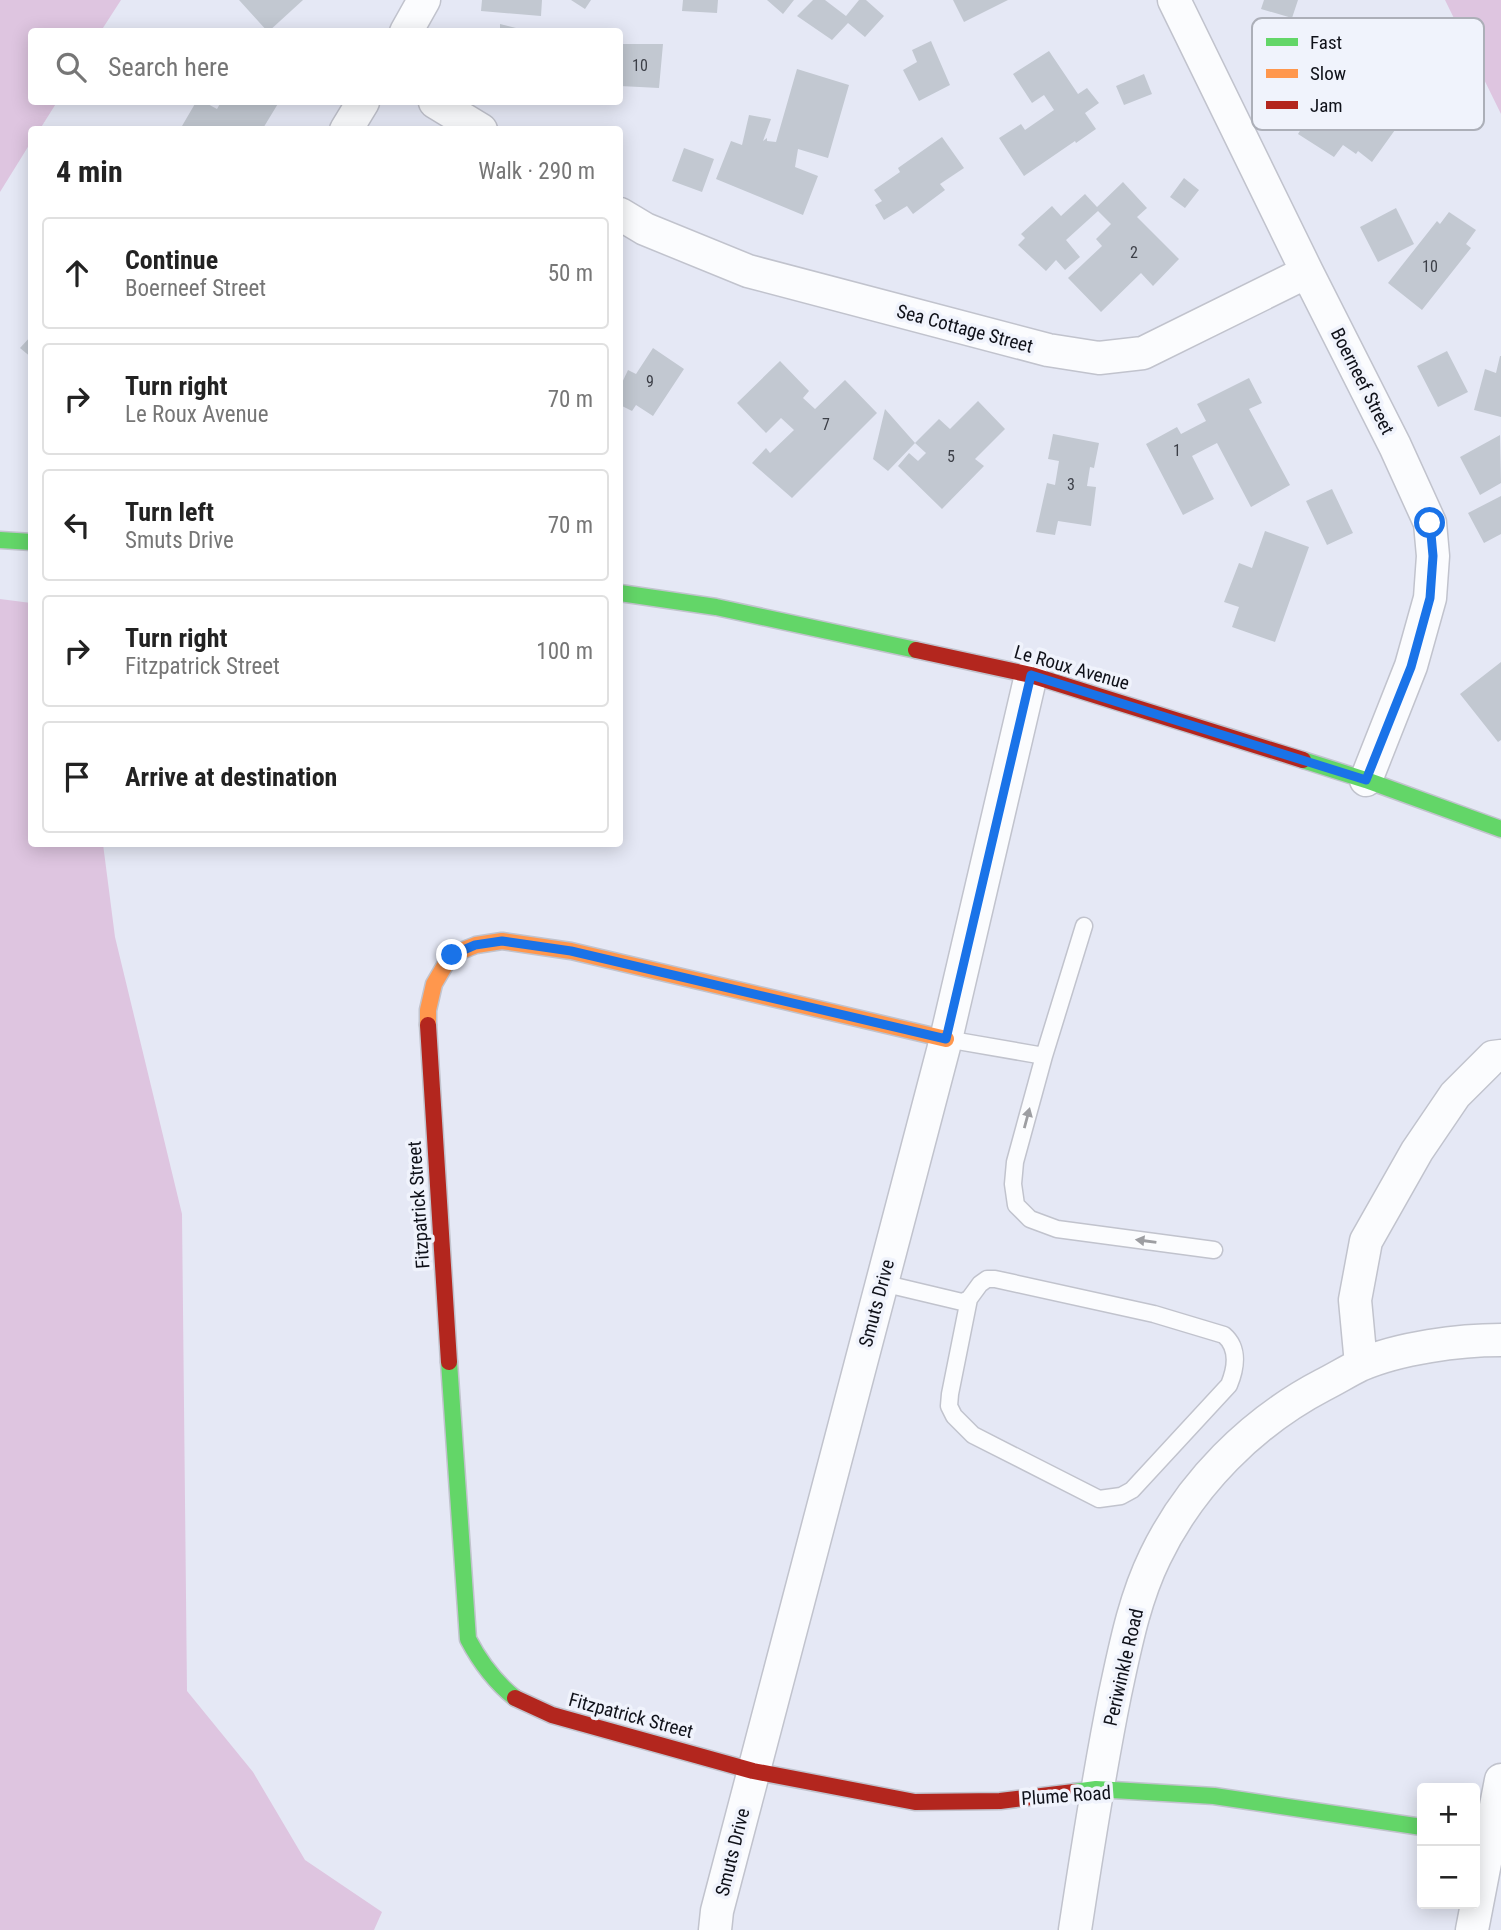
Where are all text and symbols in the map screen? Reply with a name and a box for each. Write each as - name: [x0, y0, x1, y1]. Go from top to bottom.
- legend: [1252, 18, 1484, 130]
- search box: [28, 28, 623, 105]
- text: Fast: [1310, 31, 1342, 54]
- icon: search: [52, 48, 90, 86]
- text: Search here: [108, 52, 229, 82]
- house number: 10: [632, 56, 648, 75]
- text: Slow: [1310, 62, 1346, 85]
- text: Jam: [1310, 94, 1343, 117]
- text: 4 min: [56, 154, 123, 189]
- text: Walk · 290 m: [478, 158, 595, 185]
- house number: 2: [1130, 243, 1138, 262]
- text: Continue: [125, 245, 218, 275]
- icon: ahead: [58, 254, 96, 292]
- house number: 10: [1422, 257, 1438, 276]
- text: 50 m: [548, 260, 593, 287]
- text: Boerneef Street: [125, 275, 266, 302]
- street label: Sea Cottage Street: [894, 299, 1035, 358]
- street label: Boerneef Street: [1326, 324, 1399, 438]
- text: Turn right: [125, 371, 227, 401]
- house number: 9: [646, 372, 654, 391]
- icon: right: [58, 380, 96, 418]
- text: 70 m: [548, 386, 593, 413]
- text: Le Roux Avenue: [125, 401, 268, 428]
- house number: 7: [822, 415, 830, 434]
- house number: 1: [1173, 441, 1181, 460]
- house number: 5: [947, 447, 955, 466]
- house number: 3: [1067, 475, 1075, 494]
- text: Turn left: [125, 497, 214, 527]
- icon: left: [58, 506, 96, 544]
- route start: [1414, 507, 1445, 538]
- text: 70 m: [548, 512, 593, 539]
- text: Smuts Drive: [125, 527, 234, 554]
- text: Turn right: [125, 623, 227, 653]
- icon: right: [58, 632, 96, 670]
- text: 100 m: [536, 638, 593, 665]
- street label: Le Roux Avenue: [1012, 640, 1132, 695]
- text: Fitzpatrick Street: [125, 653, 280, 680]
- icon: arrive: [58, 758, 96, 796]
- text: Arrive at destination: [125, 762, 337, 792]
- route end: [436, 939, 467, 970]
- one-way arrow: [1022, 1108, 1032, 1129]
- street label: Fitzpatrick Street: [403, 1140, 434, 1270]
- one-way arrow: [1135, 1235, 1157, 1246]
- street label: Smuts Drive: [854, 1257, 899, 1350]
- street label: Periwinkle Road: [1099, 1606, 1148, 1728]
- street label: Fitzpatrick Street: [566, 1688, 696, 1743]
- street label: Plume Road: [1020, 1781, 1112, 1810]
- map controls: [1417, 1783, 1480, 1909]
- button: +: [1417, 1783, 1480, 1846]
- street label: Smuts Drive: [710, 1806, 755, 1899]
- button: −: [1417, 1846, 1480, 1909]

